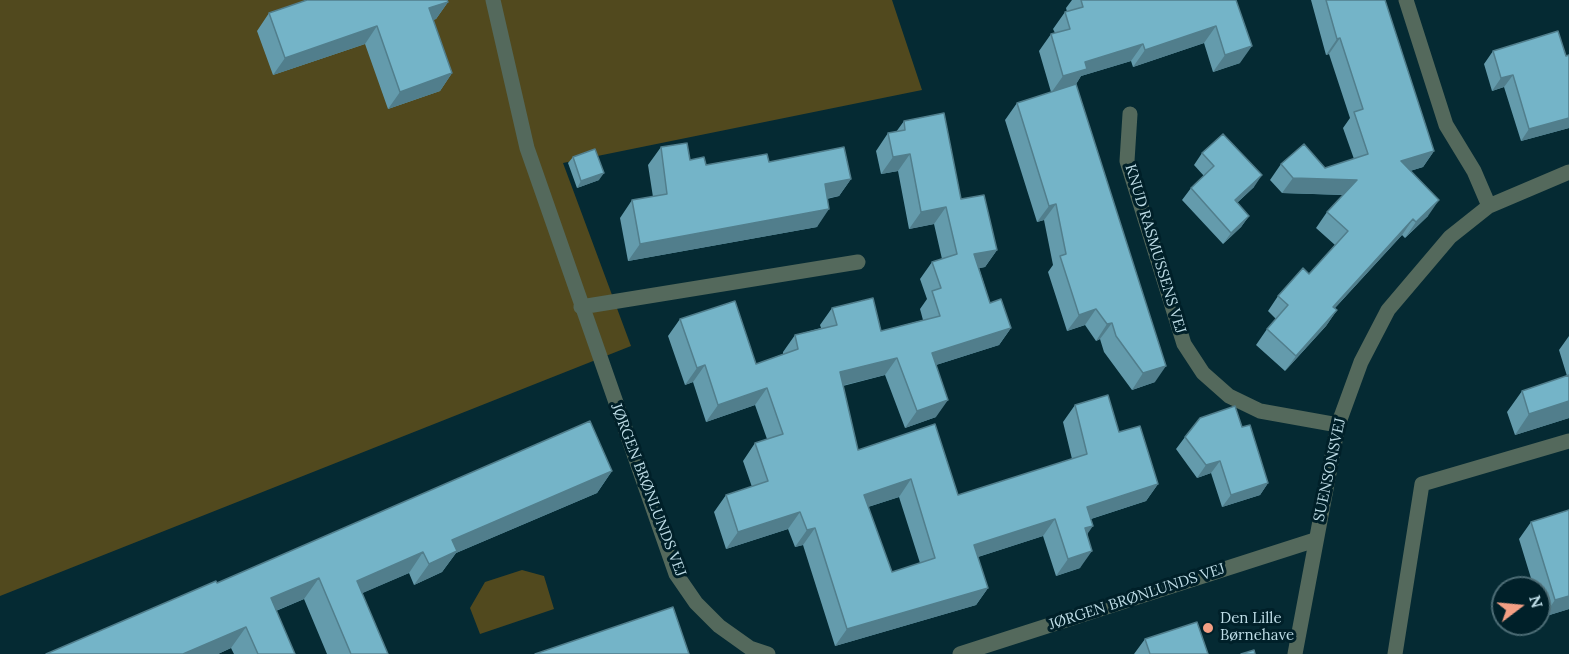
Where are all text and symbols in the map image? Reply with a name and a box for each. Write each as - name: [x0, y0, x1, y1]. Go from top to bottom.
- street label: KNUD RASMUSSENS VEJ: [1121, 162, 1189, 336]
- street label: JØRGEN BRØNLUNDS VEJ: [607, 401, 689, 579]
- street label: SUENSONSVEJ: [1310, 417, 1350, 523]
- street label: JØRGEN BRØNLUNDS VEJ: [1047, 560, 1227, 634]
- north arrow: [1491, 576, 1551, 636]
- text: N: [1525, 593, 1548, 610]
- place label: Den Lille Børnehave: [1220, 610, 1294, 645]
- marker: Den Lille Børnehave: [1201, 621, 1215, 635]

